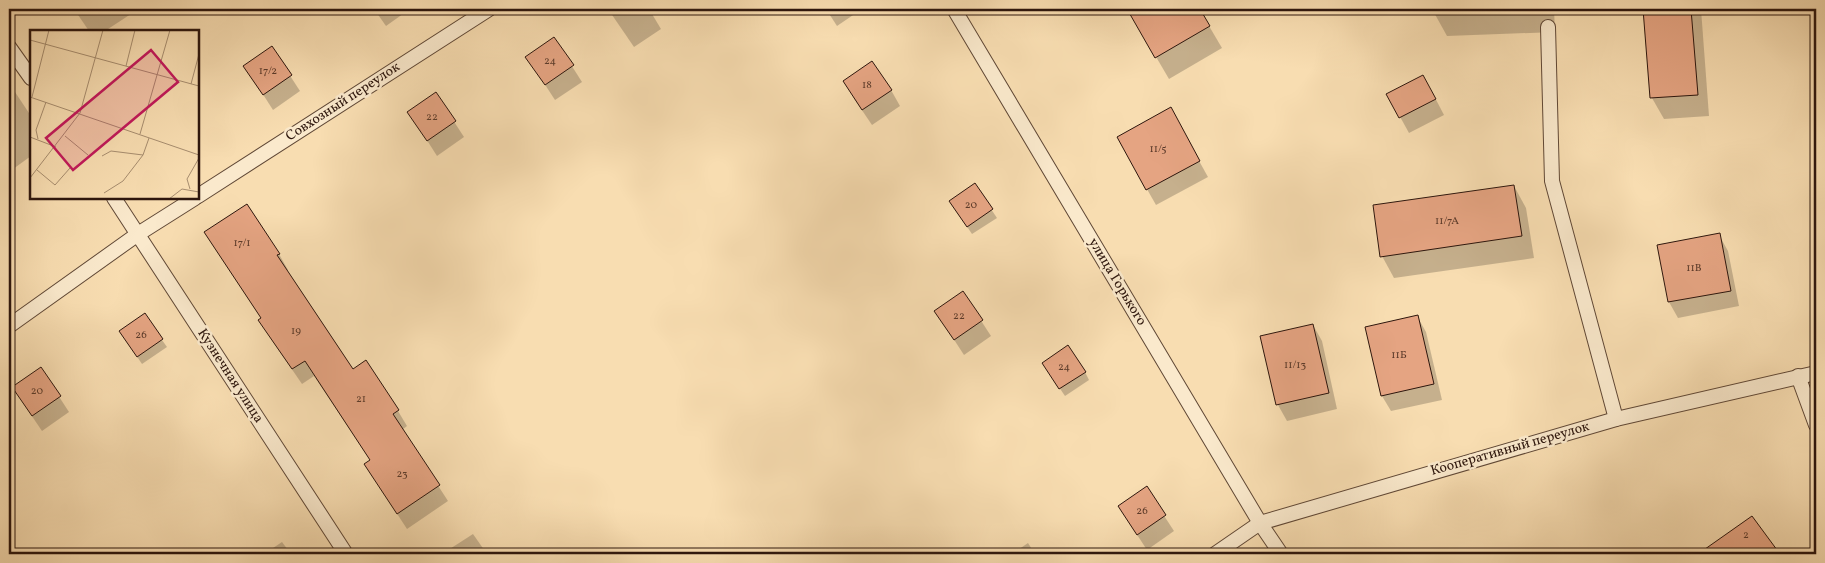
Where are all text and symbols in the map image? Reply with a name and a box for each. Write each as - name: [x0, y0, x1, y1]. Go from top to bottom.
- inset map: [30, 30, 199, 199]
- house number: 24: [544, 54, 556, 69]
- street label: Совхозный переулок: [282, 58, 404, 146]
- house number: 17/2: [259, 64, 277, 79]
- house number: 18: [862, 78, 872, 93]
- house number: 22: [426, 110, 438, 125]
- house number: 11/5: [1149, 142, 1167, 157]
- house number: 20: [965, 198, 978, 213]
- house number: 11/7А: [1435, 214, 1459, 229]
- street label: улица Горького: [1083, 235, 1151, 329]
- house number: 17/1: [233, 236, 251, 251]
- house number: 11В: [1686, 261, 1702, 276]
- house number: 22: [953, 309, 965, 324]
- house number: 19: [291, 324, 301, 339]
- street label: Кузнечная улица: [192, 325, 268, 427]
- house number: 26: [135, 328, 147, 343]
- house number: 11Б: [1391, 348, 1407, 363]
- house number: 11/13: [1284, 358, 1306, 373]
- house number: 24: [1058, 360, 1070, 375]
- house number: 20: [31, 384, 44, 399]
- house number: 21: [356, 392, 366, 407]
- street label: Кооперативный переулок: [1428, 417, 1592, 481]
- house number: 23: [396, 467, 408, 482]
- house number: 26: [1136, 504, 1148, 519]
- house number: 2: [1743, 528, 1749, 543]

